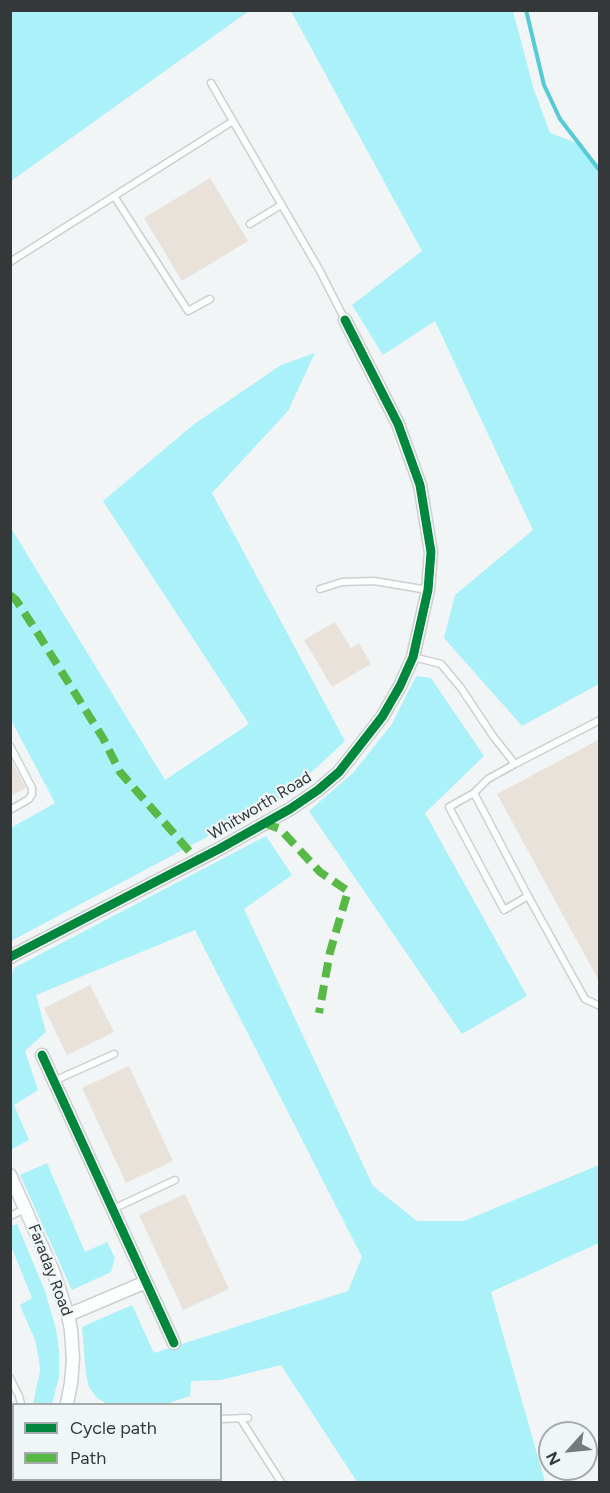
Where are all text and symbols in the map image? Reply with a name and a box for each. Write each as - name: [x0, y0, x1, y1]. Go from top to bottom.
- street label: Whitworth Road: [205, 768, 315, 844]
- street label: Faraday Road: [24, 1221, 76, 1319]
- legend: [12, 1403, 222, 1481]
- text: Cycle path: [70, 1417, 157, 1439]
- north arrow: [538, 1421, 598, 1481]
- text: Path: [70, 1447, 106, 1469]
- text: N: [542, 1449, 565, 1468]

